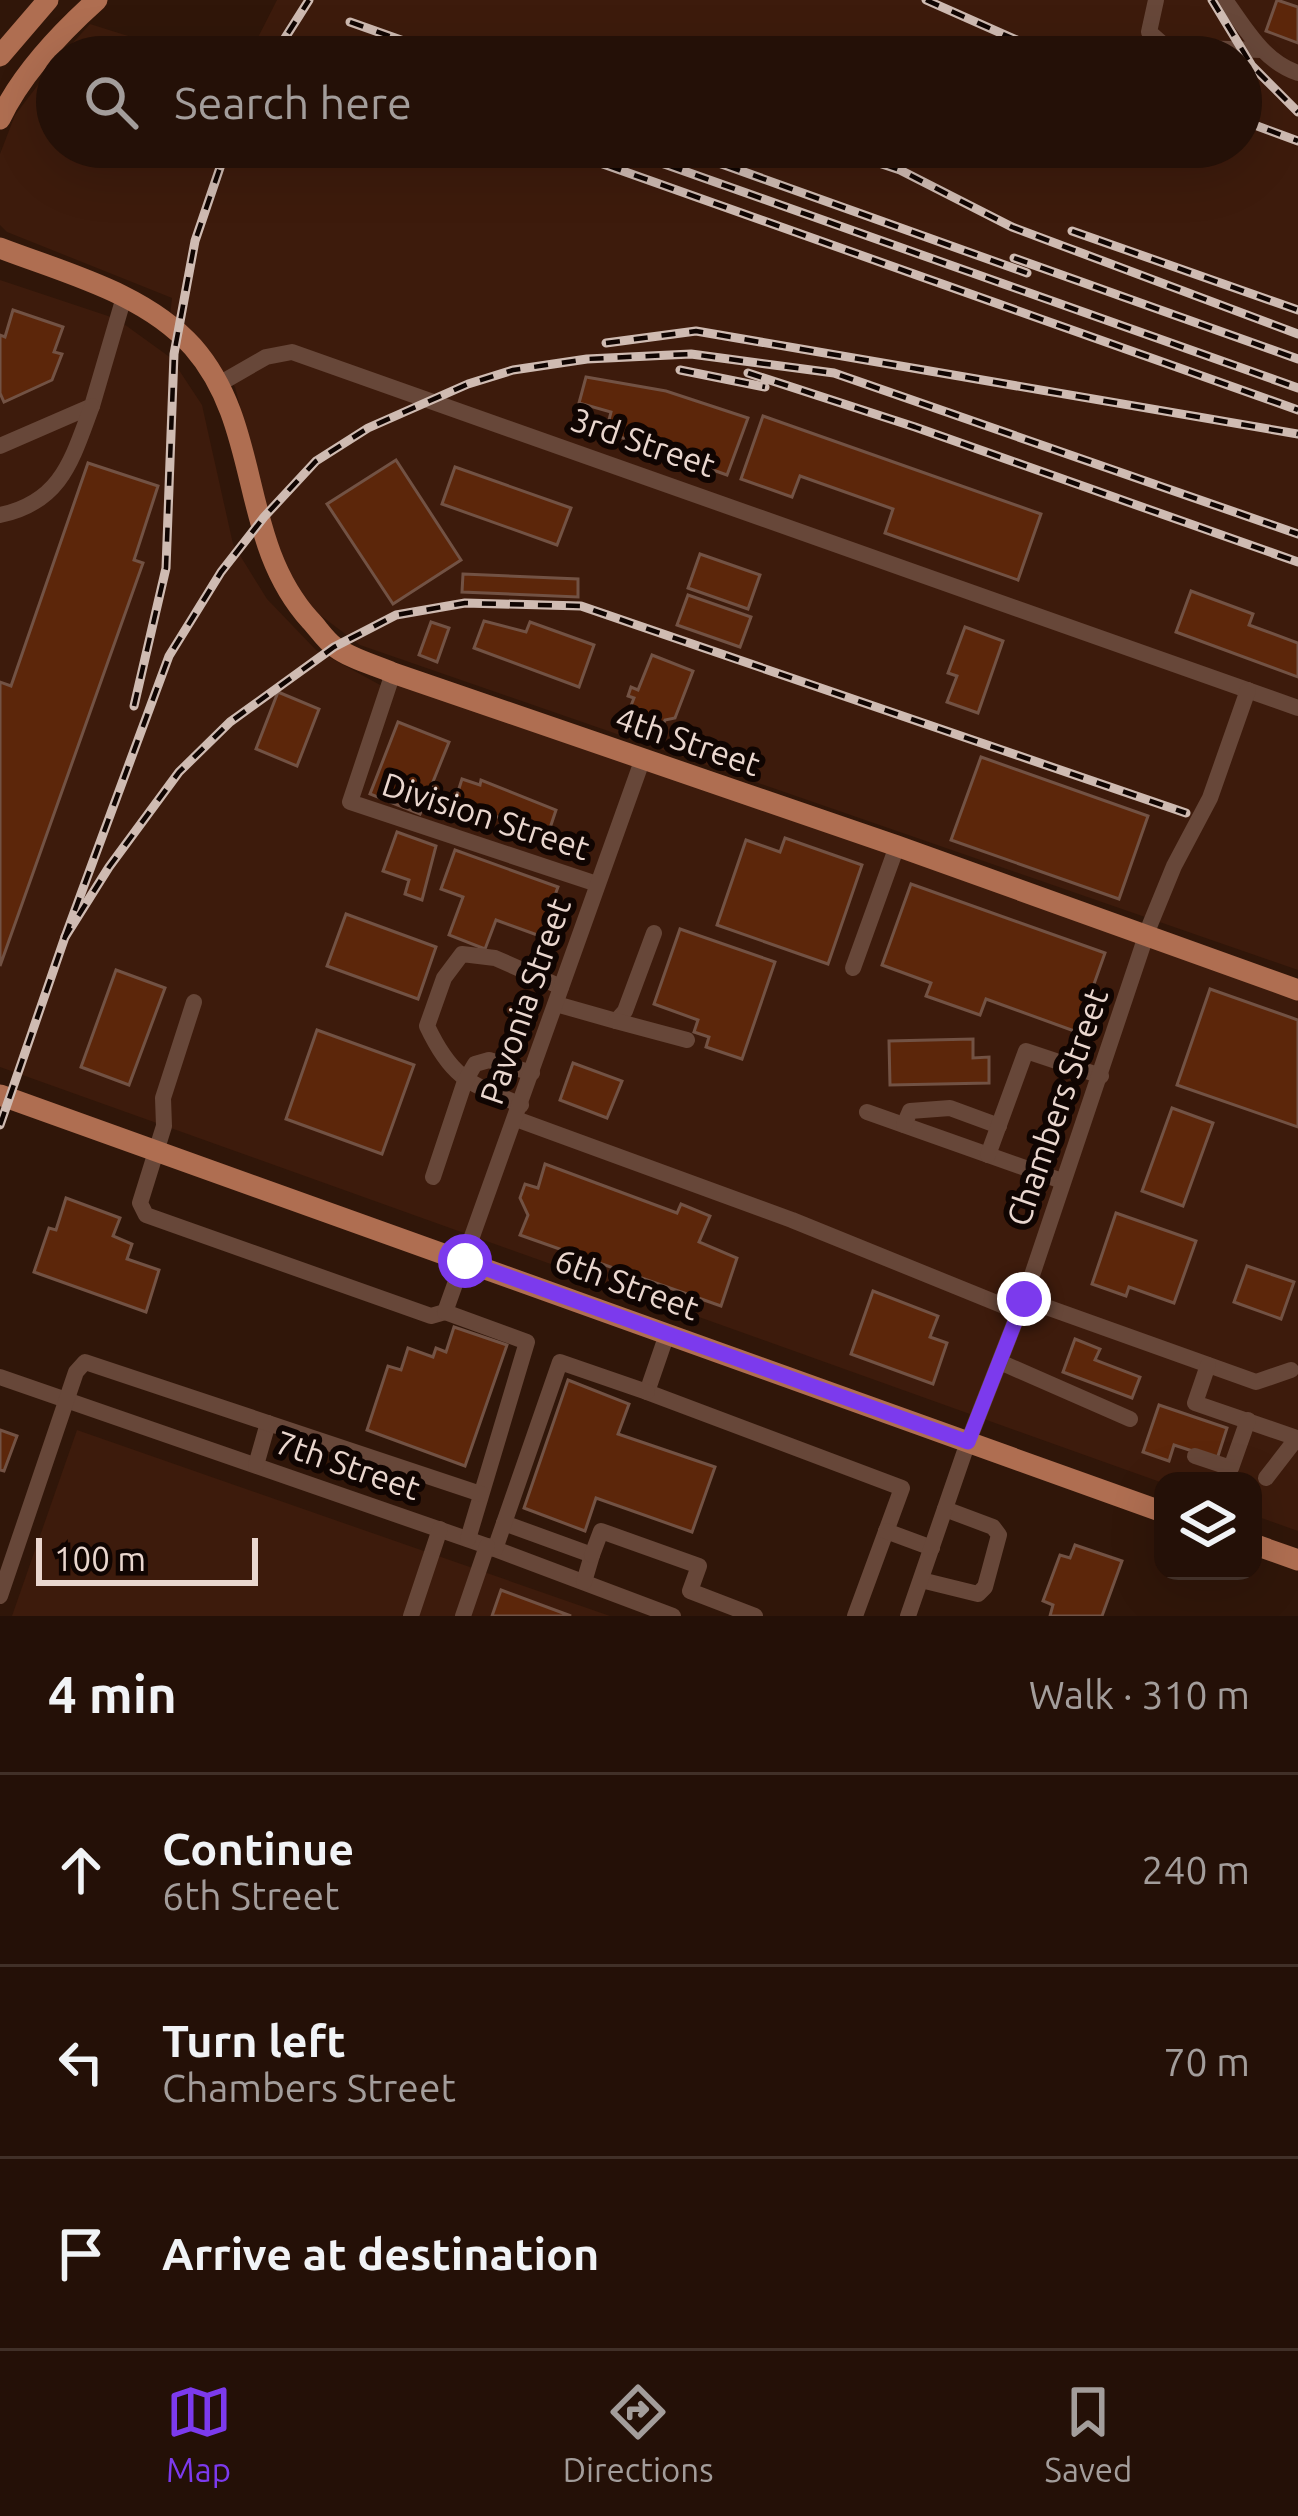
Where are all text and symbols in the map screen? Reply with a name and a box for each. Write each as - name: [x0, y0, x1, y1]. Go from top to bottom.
- search box: [36, 36, 1262, 168]
- icon: search: [78, 69, 144, 135]
- text: Search here: [174, 77, 412, 128]
- street label: 3rd Street: [566, 400, 720, 483]
- street label: 4th Street: [611, 699, 765, 782]
- street label: Division Street: [378, 765, 594, 866]
- street label: Pavonia Street: [472, 893, 577, 1109]
- street label: Chambers Street: [999, 983, 1114, 1230]
- route start: [438, 1234, 492, 1288]
- street label: 6th Street: [550, 1240, 704, 1327]
- route end: [997, 1272, 1051, 1326]
- street label: 7th Street: [271, 1423, 425, 1506]
- map controls: [1154, 1472, 1262, 1580]
- button: layers: [1154, 1472, 1262, 1580]
- scale bar: [36, 1532, 258, 1585]
- text: 100 m: [54, 1540, 146, 1577]
- text: 4 min: [48, 1665, 177, 1723]
- text: Walk · 310 m: [1029, 1673, 1250, 1716]
- text: Continue: [162, 1823, 354, 1874]
- icon: ahead: [48, 1837, 114, 1903]
- text: 240 m: [1141, 1848, 1250, 1891]
- text: 6th Street: [162, 1874, 339, 1917]
- text: Turn left: [162, 2015, 346, 2066]
- icon: left: [48, 2029, 114, 2095]
- text: 70 m: [1163, 2040, 1250, 2083]
- text: Chambers Street: [162, 2066, 456, 2109]
- icon: arrive: [48, 2221, 114, 2287]
- text: Arrive at destination: [162, 2228, 599, 2279]
- tab: Map: [166, 2379, 232, 2488]
- tab: Directions: [563, 2379, 713, 2488]
- tab: Saved: [1045, 2379, 1132, 2488]

